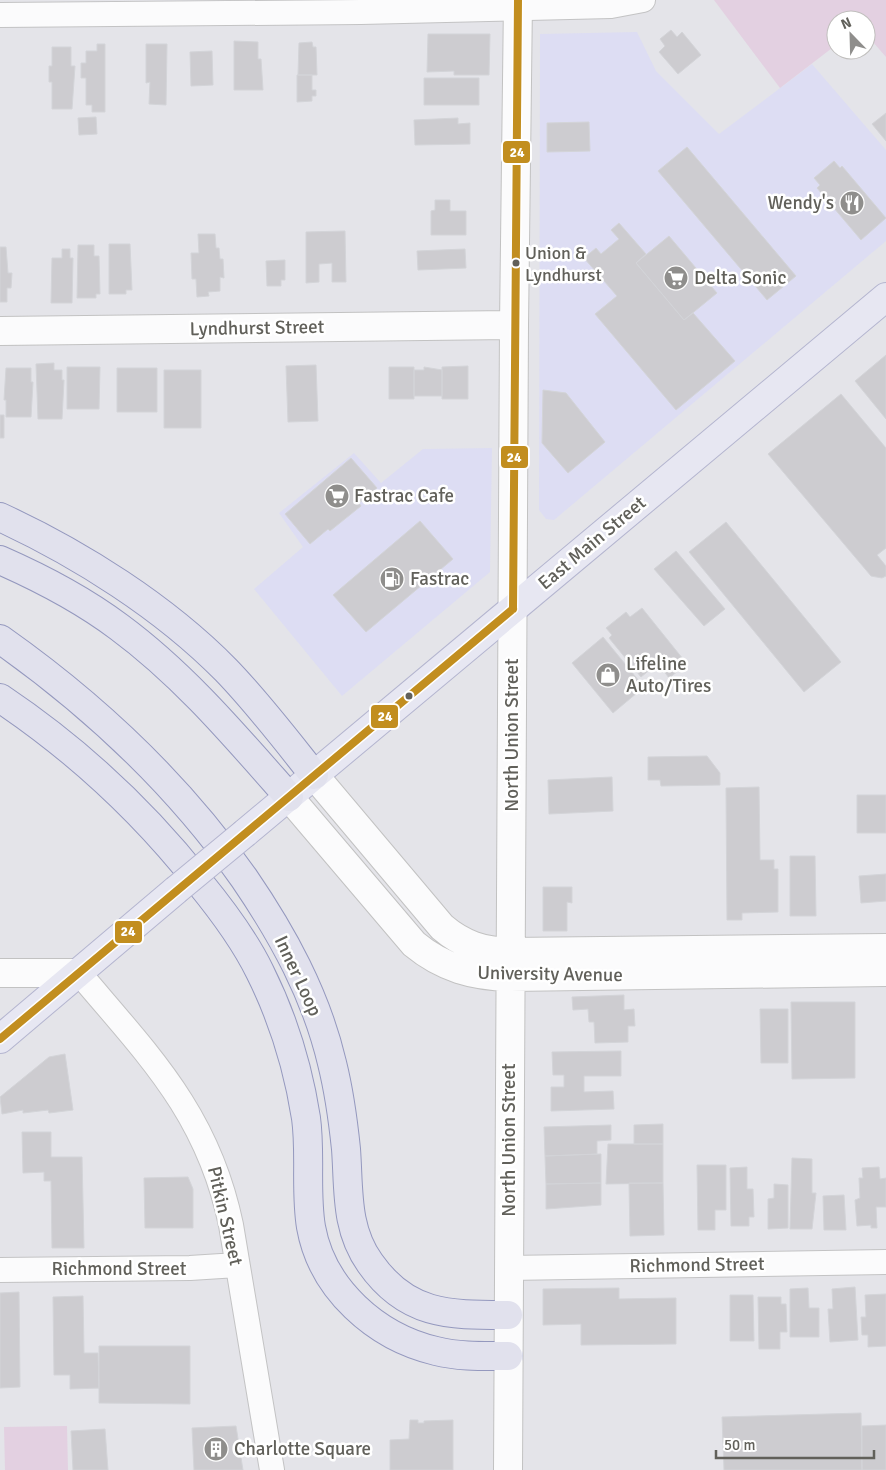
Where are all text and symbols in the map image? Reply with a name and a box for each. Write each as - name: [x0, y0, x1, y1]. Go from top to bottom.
- north arrow: [826, 10, 876, 60]
- text: N: [838, 14, 854, 33]
- line badge: 24: [502, 140, 531, 164]
- text: 24: [509, 144, 525, 161]
- restaurant icon: Wendy's: [839, 190, 865, 216]
- place label: Wendy's: [768, 191, 834, 215]
- place label: Union & Lyndhurst: [525, 242, 602, 286]
- marker: Union & Lyndhurst: [511, 258, 521, 268]
- supermarket icon: Delta Sonic: [663, 265, 689, 291]
- place label: Delta Sonic: [694, 266, 786, 290]
- street label: Lyndhurst Street: [189, 315, 325, 341]
- line badge: 24: [500, 445, 529, 469]
- text: 24: [506, 449, 522, 466]
- supermarket icon: Fastrac Cafe: [324, 483, 350, 509]
- place label: Fastrac Cafe: [354, 484, 454, 508]
- street label: East Main Street: [533, 491, 651, 595]
- fuel station icon: Fastrac: [379, 566, 405, 592]
- place label: Fastrac: [410, 567, 469, 591]
- place label: Lifeline Auto/Tires: [626, 652, 711, 698]
- street label: North Union Street: [500, 658, 524, 812]
- shop icon: Lifeline Auto/Tires: [595, 662, 621, 688]
- unlabelled marker: [404, 691, 414, 701]
- line badge: 24: [370, 704, 399, 729]
- text: 24: [377, 708, 393, 725]
- line badge: 24: [114, 920, 143, 944]
- text: 24: [120, 923, 136, 940]
- street label: Inner Loop: [269, 932, 327, 1020]
- street label: University Avenue: [477, 961, 623, 987]
- street label: North Union Street: [497, 1063, 521, 1217]
- street label: Pitkin Street: [202, 1164, 248, 1268]
- street label: Richmond Street: [629, 1252, 765, 1278]
- street label: Richmond Street: [51, 1257, 187, 1281]
- scale bar: [716, 1428, 874, 1460]
- building icon: Charlotte Square: [203, 1436, 229, 1462]
- text: 50 m: [724, 1436, 755, 1454]
- place label: Charlotte Square: [234, 1437, 371, 1461]

